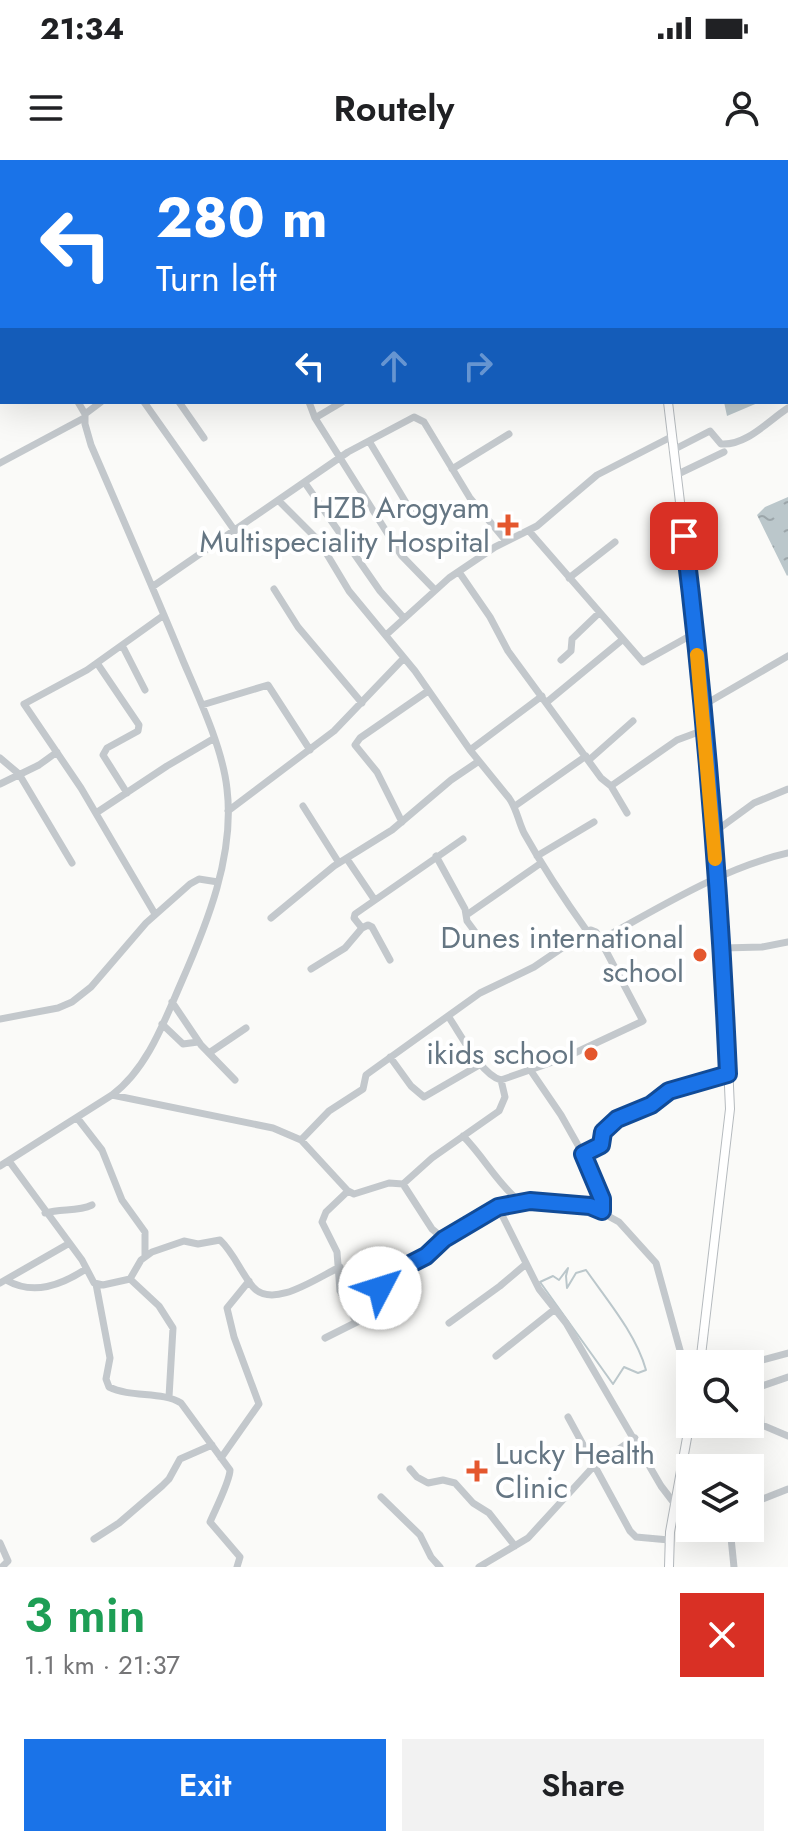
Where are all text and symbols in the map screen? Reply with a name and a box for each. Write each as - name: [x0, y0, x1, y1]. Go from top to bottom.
- text: 21:34: [40, 7, 124, 50]
- text: Routely: [334, 82, 454, 134]
- icon: menu: [24, 86, 68, 130]
- icon: person: [720, 86, 764, 130]
- text: 280 m: [156, 177, 328, 258]
- icon: left: [24, 192, 128, 296]
- text: Turn left: [156, 252, 277, 304]
- icon: left: [288, 344, 332, 388]
- icon: ahead: [372, 344, 416, 388]
- icon: right: [456, 344, 500, 388]
- place label: HZB Arogyam Multispeciality Hospital: [199, 486, 490, 563]
- pin: [650, 502, 718, 570]
- marker: HZB Arogyam Multispeciality Hospital: [497, 514, 519, 536]
- icon: arrive: [662, 514, 706, 558]
- place label: Dunes international school: [440, 916, 684, 993]
- marker: Dunes international school: [691, 946, 709, 964]
- place label: ikids school: [426, 1032, 575, 1075]
- marker: ikids school: [582, 1045, 600, 1063]
- position arrow: [338, 1246, 422, 1330]
- map controls: [676, 1350, 764, 1542]
- button: search: [676, 1350, 764, 1438]
- place label: Lucky Health Clinic: [495, 1432, 655, 1509]
- button: layers: [676, 1454, 764, 1542]
- marker: Lucky Health Clinic: [466, 1460, 488, 1482]
- text: 3 min: [24, 1581, 146, 1650]
- button: close: [680, 1593, 764, 1677]
- text: 1.1 km · 21:37: [24, 1646, 180, 1684]
- button: Exit: [24, 1739, 386, 1831]
- button: Share: [402, 1739, 764, 1831]

